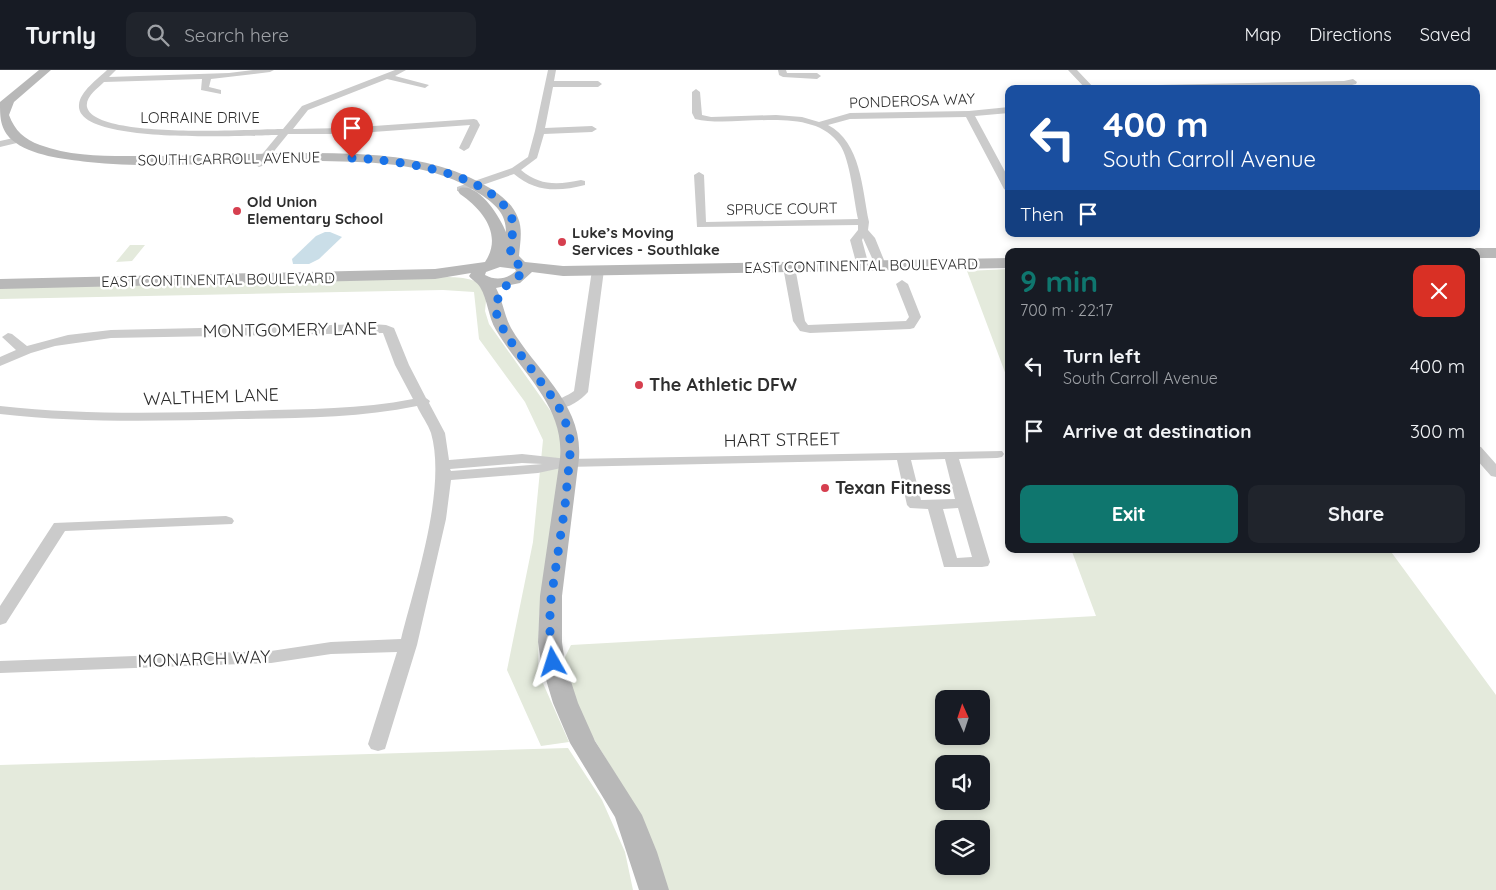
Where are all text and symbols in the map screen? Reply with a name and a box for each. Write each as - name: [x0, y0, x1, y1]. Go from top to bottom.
- search box: [126, 12, 476, 57]
- text: Turnly: [25, 20, 96, 50]
- icon: search: [144, 21, 172, 49]
- text: Search here: [184, 23, 289, 47]
- text: Map: [1244, 23, 1281, 46]
- text: Directions: [1309, 23, 1392, 46]
- text: Saved: [1420, 23, 1471, 46]
- street label: PONDEROSA WAY: [849, 89, 976, 112]
- text: 400 m: [1103, 102, 1209, 146]
- icon: left: [1020, 105, 1085, 170]
- pin: [331, 107, 373, 158]
- street label: LORRAINE DRIVE: [140, 108, 260, 127]
- icon: arrive: [338, 114, 366, 142]
- text: South Carroll Avenue: [1103, 145, 1316, 173]
- street label: SOUTH CARROLL AVENUE: [138, 147, 320, 170]
- place label: Old Union Elementary School: [247, 192, 383, 228]
- street label: SPRUCE COURT: [726, 198, 838, 219]
- icon: arrive: [1074, 200, 1102, 228]
- text: Then: [1020, 202, 1064, 226]
- marker: Old Union Elementary School: [231, 205, 243, 217]
- place label: Luke’s Moving Services - Southlake: [572, 223, 720, 259]
- marker: Luke’s Moving Services - Southlake: [556, 236, 568, 248]
- street label: EAST CONTINENTAL BOULEVARD: [744, 254, 978, 277]
- text: 9 min: [1020, 262, 1098, 300]
- button: close: [1413, 265, 1465, 317]
- street label: EAST CONTINENTAL BOULEVARD: [101, 268, 335, 291]
- text: 700 m · 22:17: [1020, 300, 1113, 320]
- street label: MONTGOMERY LANE: [202, 316, 378, 343]
- text: Turn left: [1063, 344, 1141, 368]
- icon: left: [1020, 352, 1048, 380]
- text: 400 m: [1410, 354, 1465, 378]
- text: South Carroll Avenue: [1063, 368, 1218, 388]
- place label: The Athletic DFW: [649, 373, 797, 396]
- marker: The Athletic DFW: [633, 379, 645, 391]
- street label: WALTHEM LANE: [143, 383, 279, 410]
- icon: arrive: [1020, 417, 1048, 445]
- text: Arrive at destination: [1063, 419, 1252, 443]
- text: 300 m: [1410, 419, 1465, 443]
- street label: HART STREET: [724, 427, 841, 452]
- place label: Texan Fitness: [835, 476, 951, 499]
- marker: Texan Fitness: [819, 482, 831, 494]
- button: Exit: [1020, 485, 1238, 543]
- button: Share: [1248, 485, 1465, 543]
- position arrow: [526, 635, 578, 687]
- street label: MONARCH WAY: [137, 645, 271, 672]
- north arrow: [935, 690, 990, 745]
- map controls: [935, 690, 990, 875]
- button: sound: [935, 755, 990, 810]
- button: layers: [935, 820, 990, 875]

